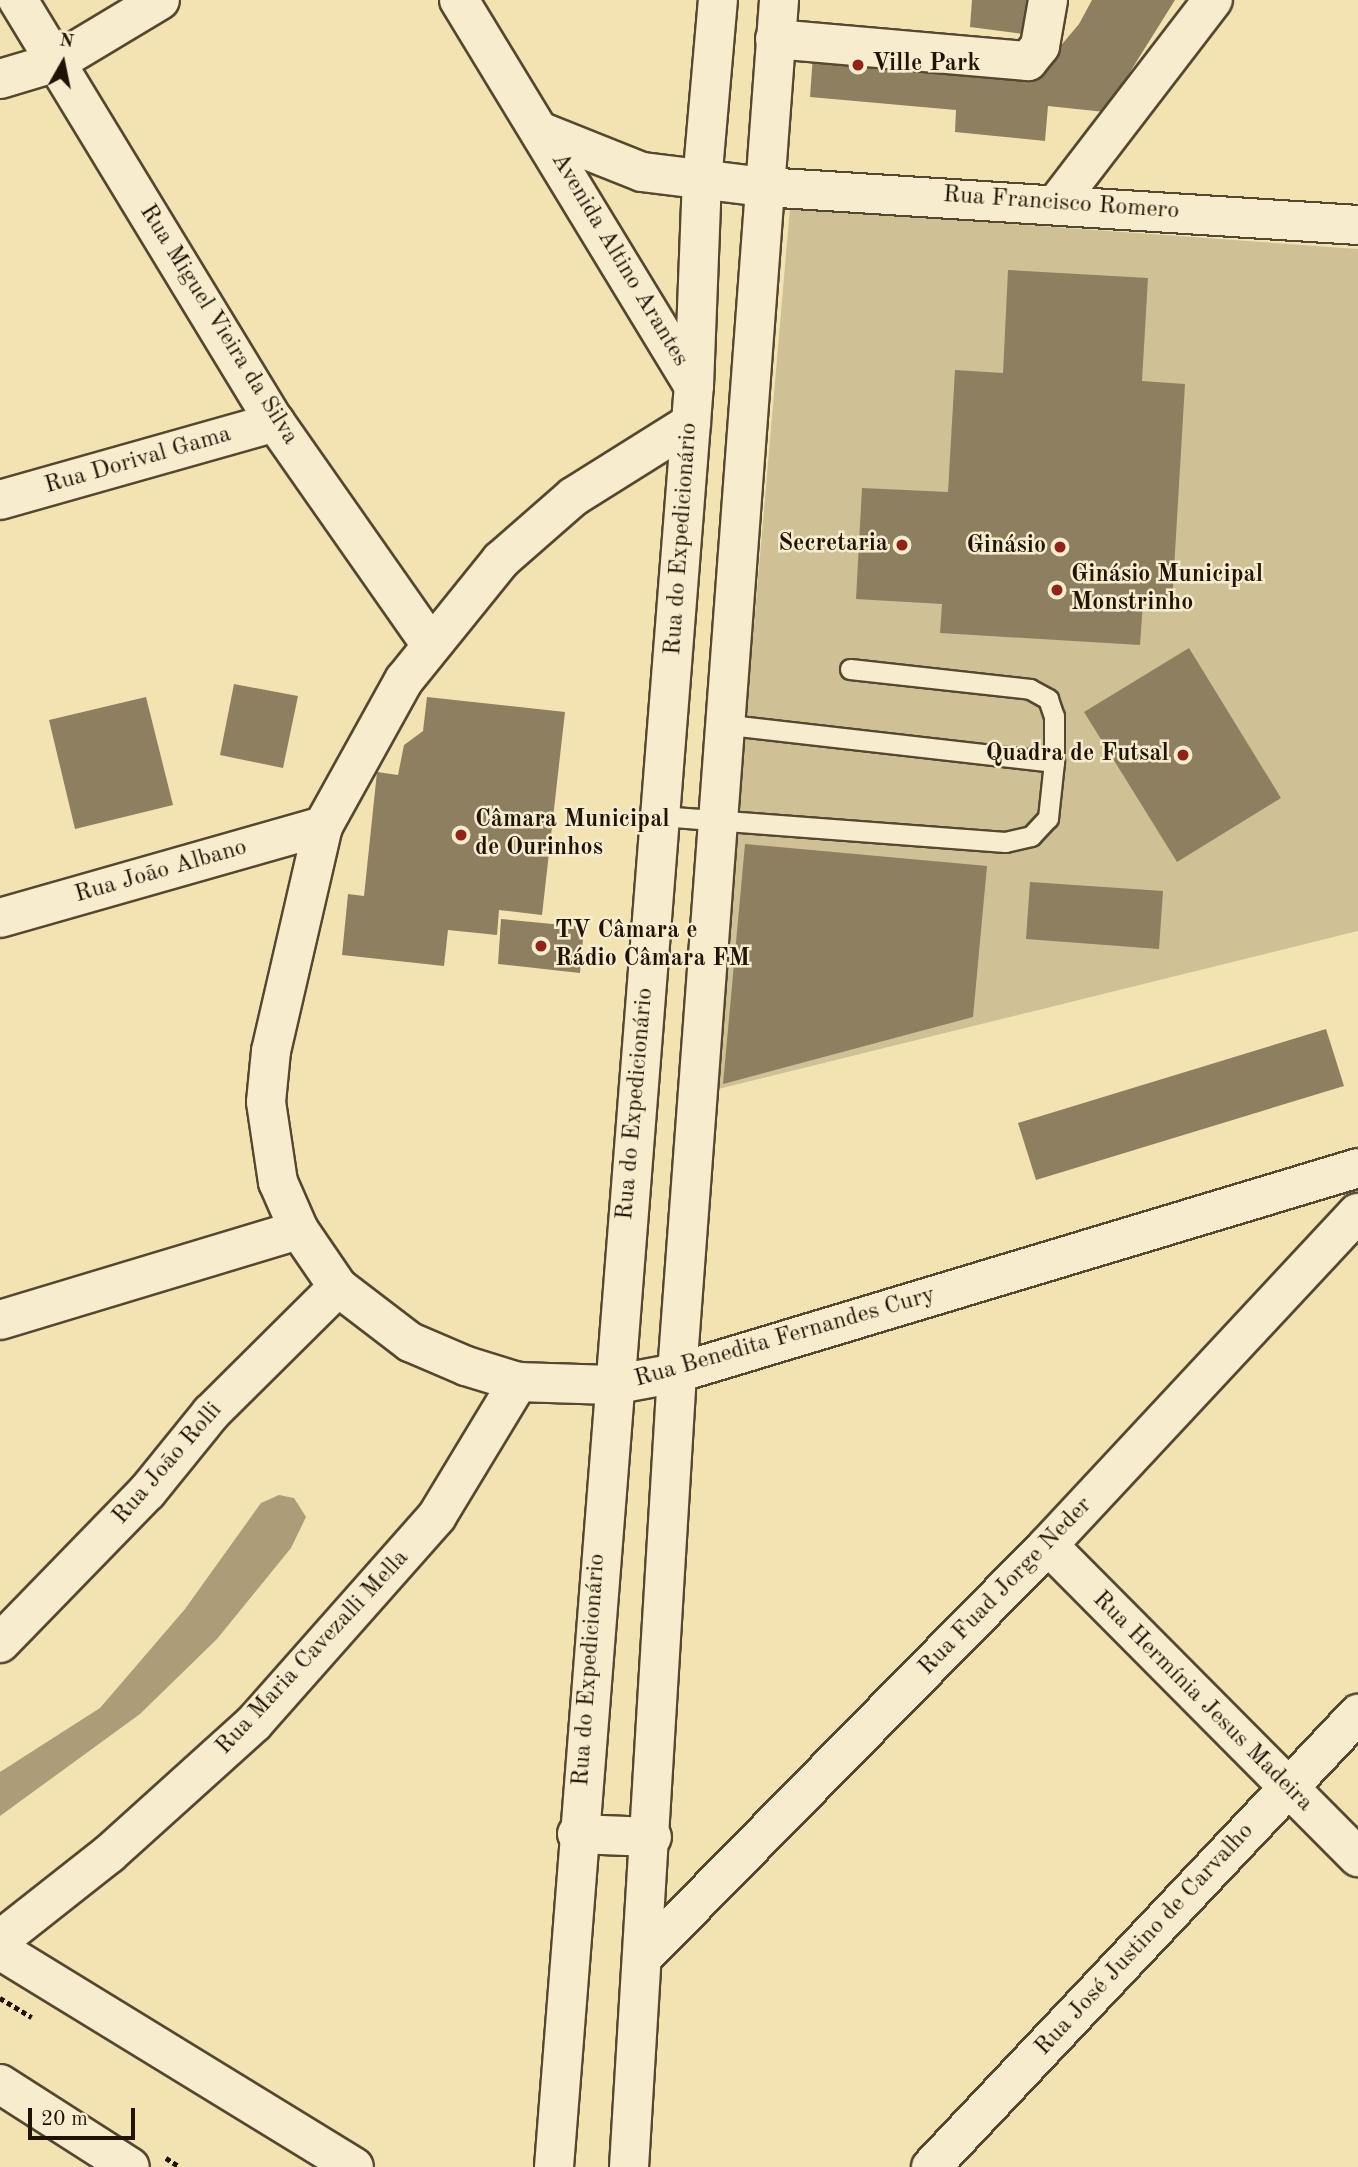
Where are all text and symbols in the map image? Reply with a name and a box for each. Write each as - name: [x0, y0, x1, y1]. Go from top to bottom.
- north arrow: [28, 28, 98, 98]
- text: N: [58, 31, 75, 52]
- place label: Ville Park: [872, 51, 981, 79]
- marker: Ville Park: [850, 57, 866, 73]
- street label: Avenida Altino Arantes: [544, 148, 694, 372]
- street label: Rua Francisco Romero: [942, 181, 1180, 227]
- street label: Rua Miguel Vieira da Silva: [132, 200, 304, 450]
- street label: Rua Dorival Gama: [41, 421, 235, 501]
- street label: Rua do Expedicionário: [660, 422, 704, 656]
- place label: Secretaria: [778, 531, 888, 559]
- place label: Ginásio: [967, 533, 1046, 561]
- marker: Secretaria: [894, 537, 910, 553]
- marker: Ginásio: [1052, 539, 1068, 555]
- place label: Ginásio Municipal Monstrinho: [1071, 562, 1263, 618]
- marker: Ginásio Municipal Monstrinho: [1049, 582, 1065, 598]
- place label: Quadra de Futsal: [985, 741, 1169, 769]
- marker: Quadra de Futsal: [1175, 747, 1191, 763]
- place label: Câmara Municipal de Ourinhos: [475, 807, 670, 863]
- marker: Câmara Municipal de Ourinhos: [453, 827, 469, 843]
- street label: Rua João Albano: [72, 834, 250, 910]
- place label: TV Câmara e Rádio Câmara FM: [555, 918, 750, 974]
- marker: TV Câmara e Rádio Câmara FM: [533, 938, 549, 954]
- street label: Rua do Expedicionário: [611, 987, 661, 1221]
- street label: Rua Benedita Fernandes Cury: [631, 1281, 939, 1395]
- street label: Rua João Rolli: [107, 1397, 229, 1531]
- street label: Rua Fuad Jorge Neder: [913, 1492, 1099, 1682]
- street label: Rua Maria Cavezalli Mella: [210, 1545, 416, 1761]
- street label: Rua do Expedicionário: [568, 1553, 612, 1787]
- street label: Rua Hermínia Jesus Madeira: [1086, 1586, 1318, 1818]
- street label: Rua José Justino de Carvalho: [1030, 1818, 1260, 2062]
- scale bar: [32, 2094, 138, 2138]
- text: 20 m: [41, 2109, 88, 2130]

